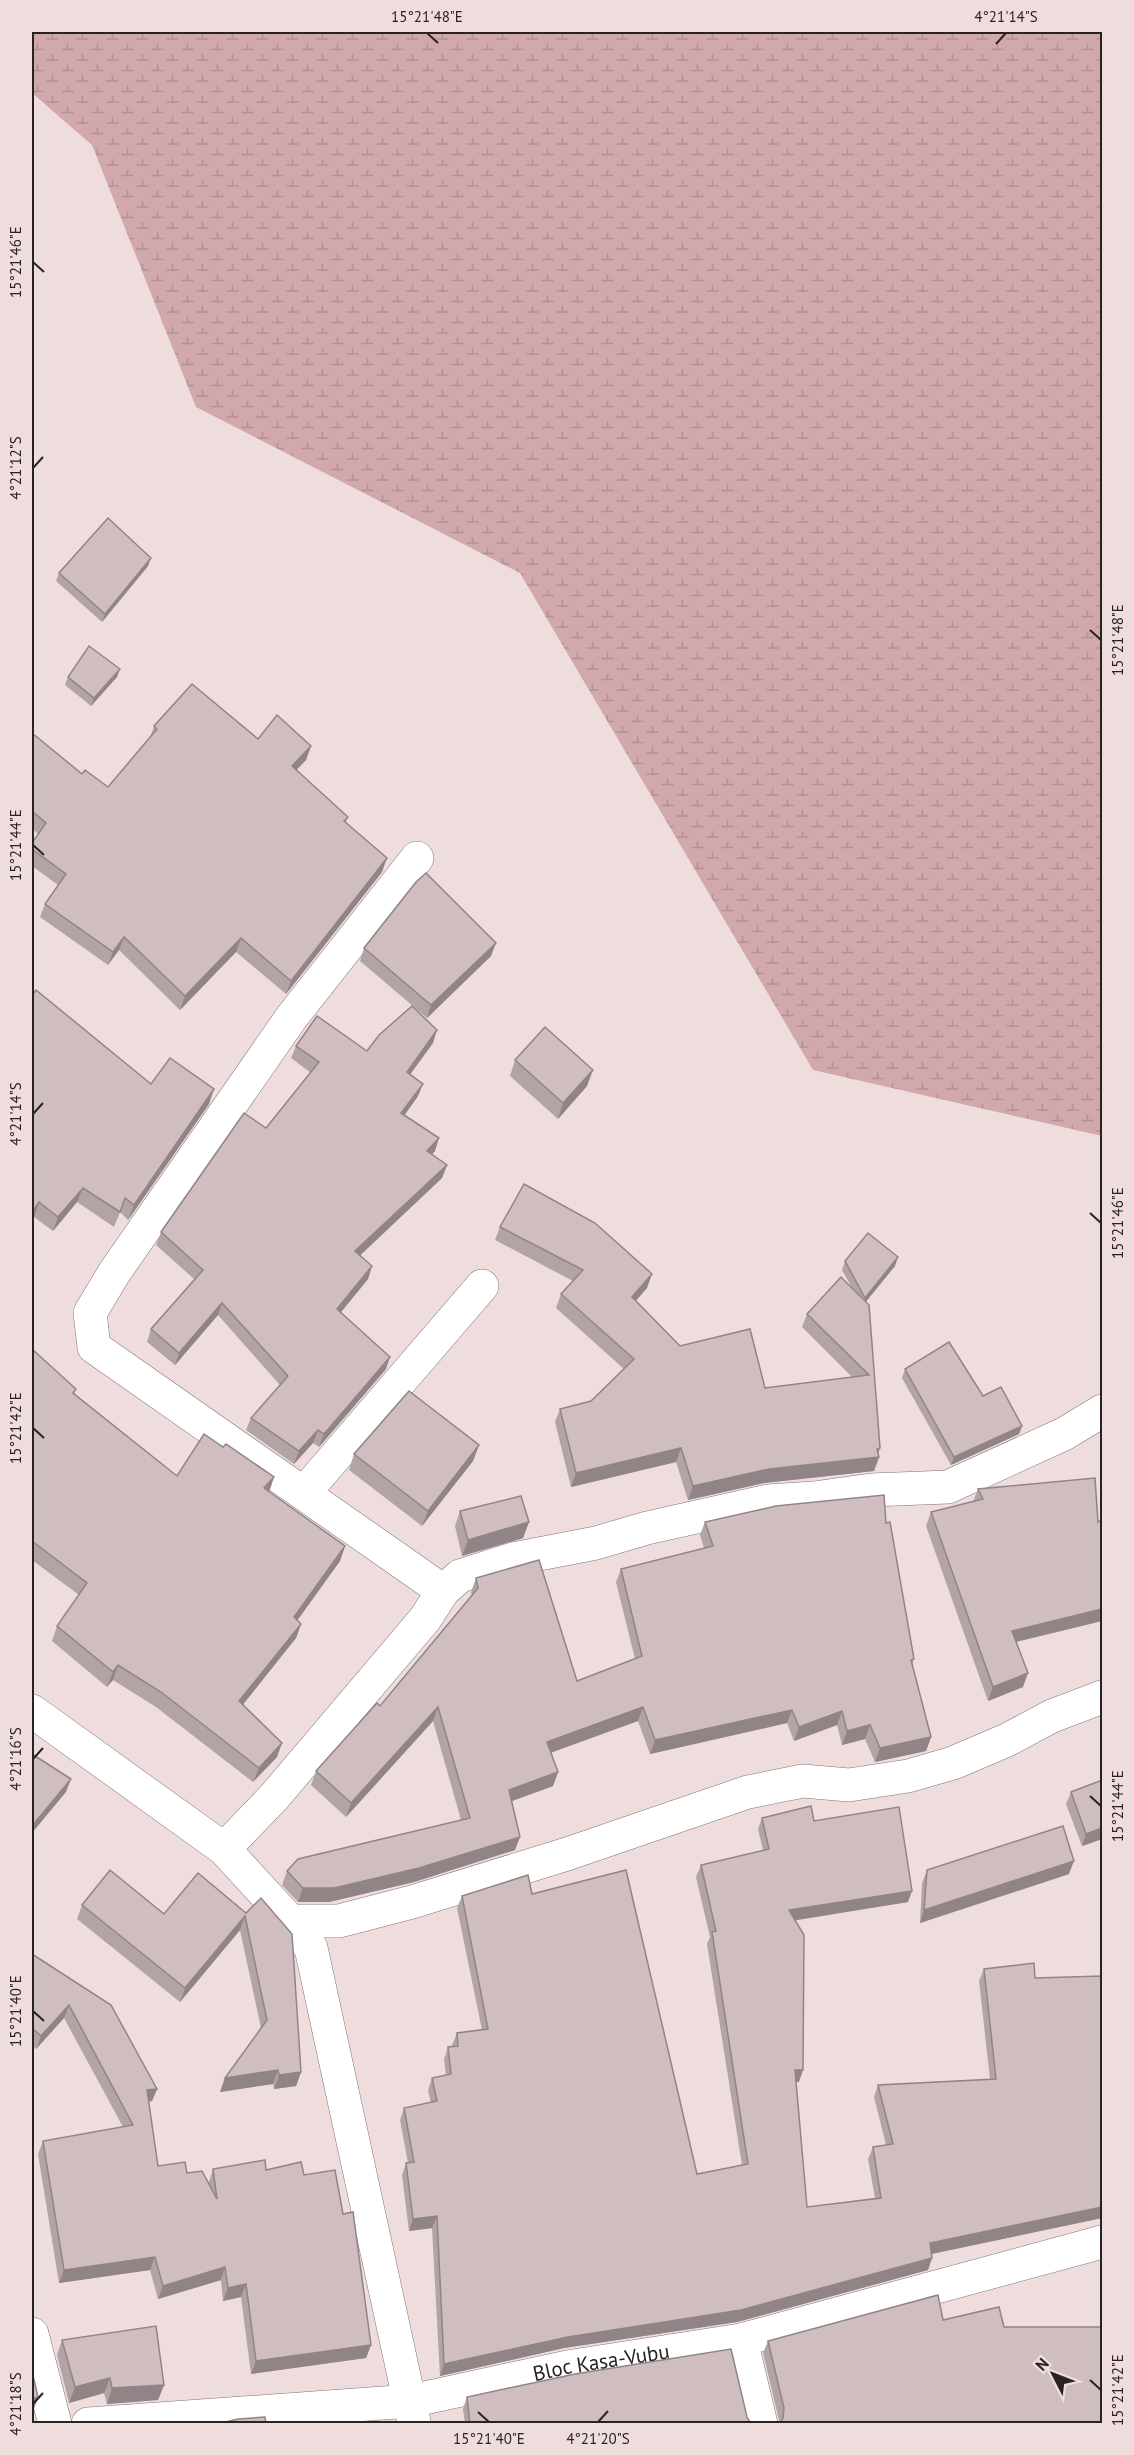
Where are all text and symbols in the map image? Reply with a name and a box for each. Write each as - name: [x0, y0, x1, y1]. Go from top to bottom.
- text: 15°21'48"E: [391, 7, 463, 26]
- text: 4°21'14"S: [974, 7, 1038, 26]
- text: 15°21'46"E: [6, 226, 25, 298]
- text: 4°21'12"S: [6, 436, 25, 500]
- text: 15°21'48"E: [1108, 604, 1127, 676]
- text: 15°21'44"E: [6, 809, 25, 881]
- text: 4°21'14"S: [6, 1082, 25, 1146]
- text: 15°21'46"E: [1108, 1187, 1127, 1259]
- text: 15°21'42"E: [6, 1392, 25, 1464]
- text: 4°21'16"S: [6, 1727, 25, 1791]
- text: 15°21'44"E: [1108, 1770, 1127, 1842]
- text: 15°21'40"E: [6, 1975, 25, 2047]
- street label: Bloc Kasa-Vubu: [530, 2337, 671, 2387]
- north arrow: [1023, 2344, 1083, 2404]
- text: N: [1031, 2353, 1053, 2375]
- text: 15°21'42"E: [1108, 2354, 1127, 2426]
- text: 4°21'18"S: [6, 2372, 25, 2436]
- text: 15°21'40"E: [453, 2429, 525, 2448]
- text: 4°21'20"S: [566, 2429, 630, 2448]

